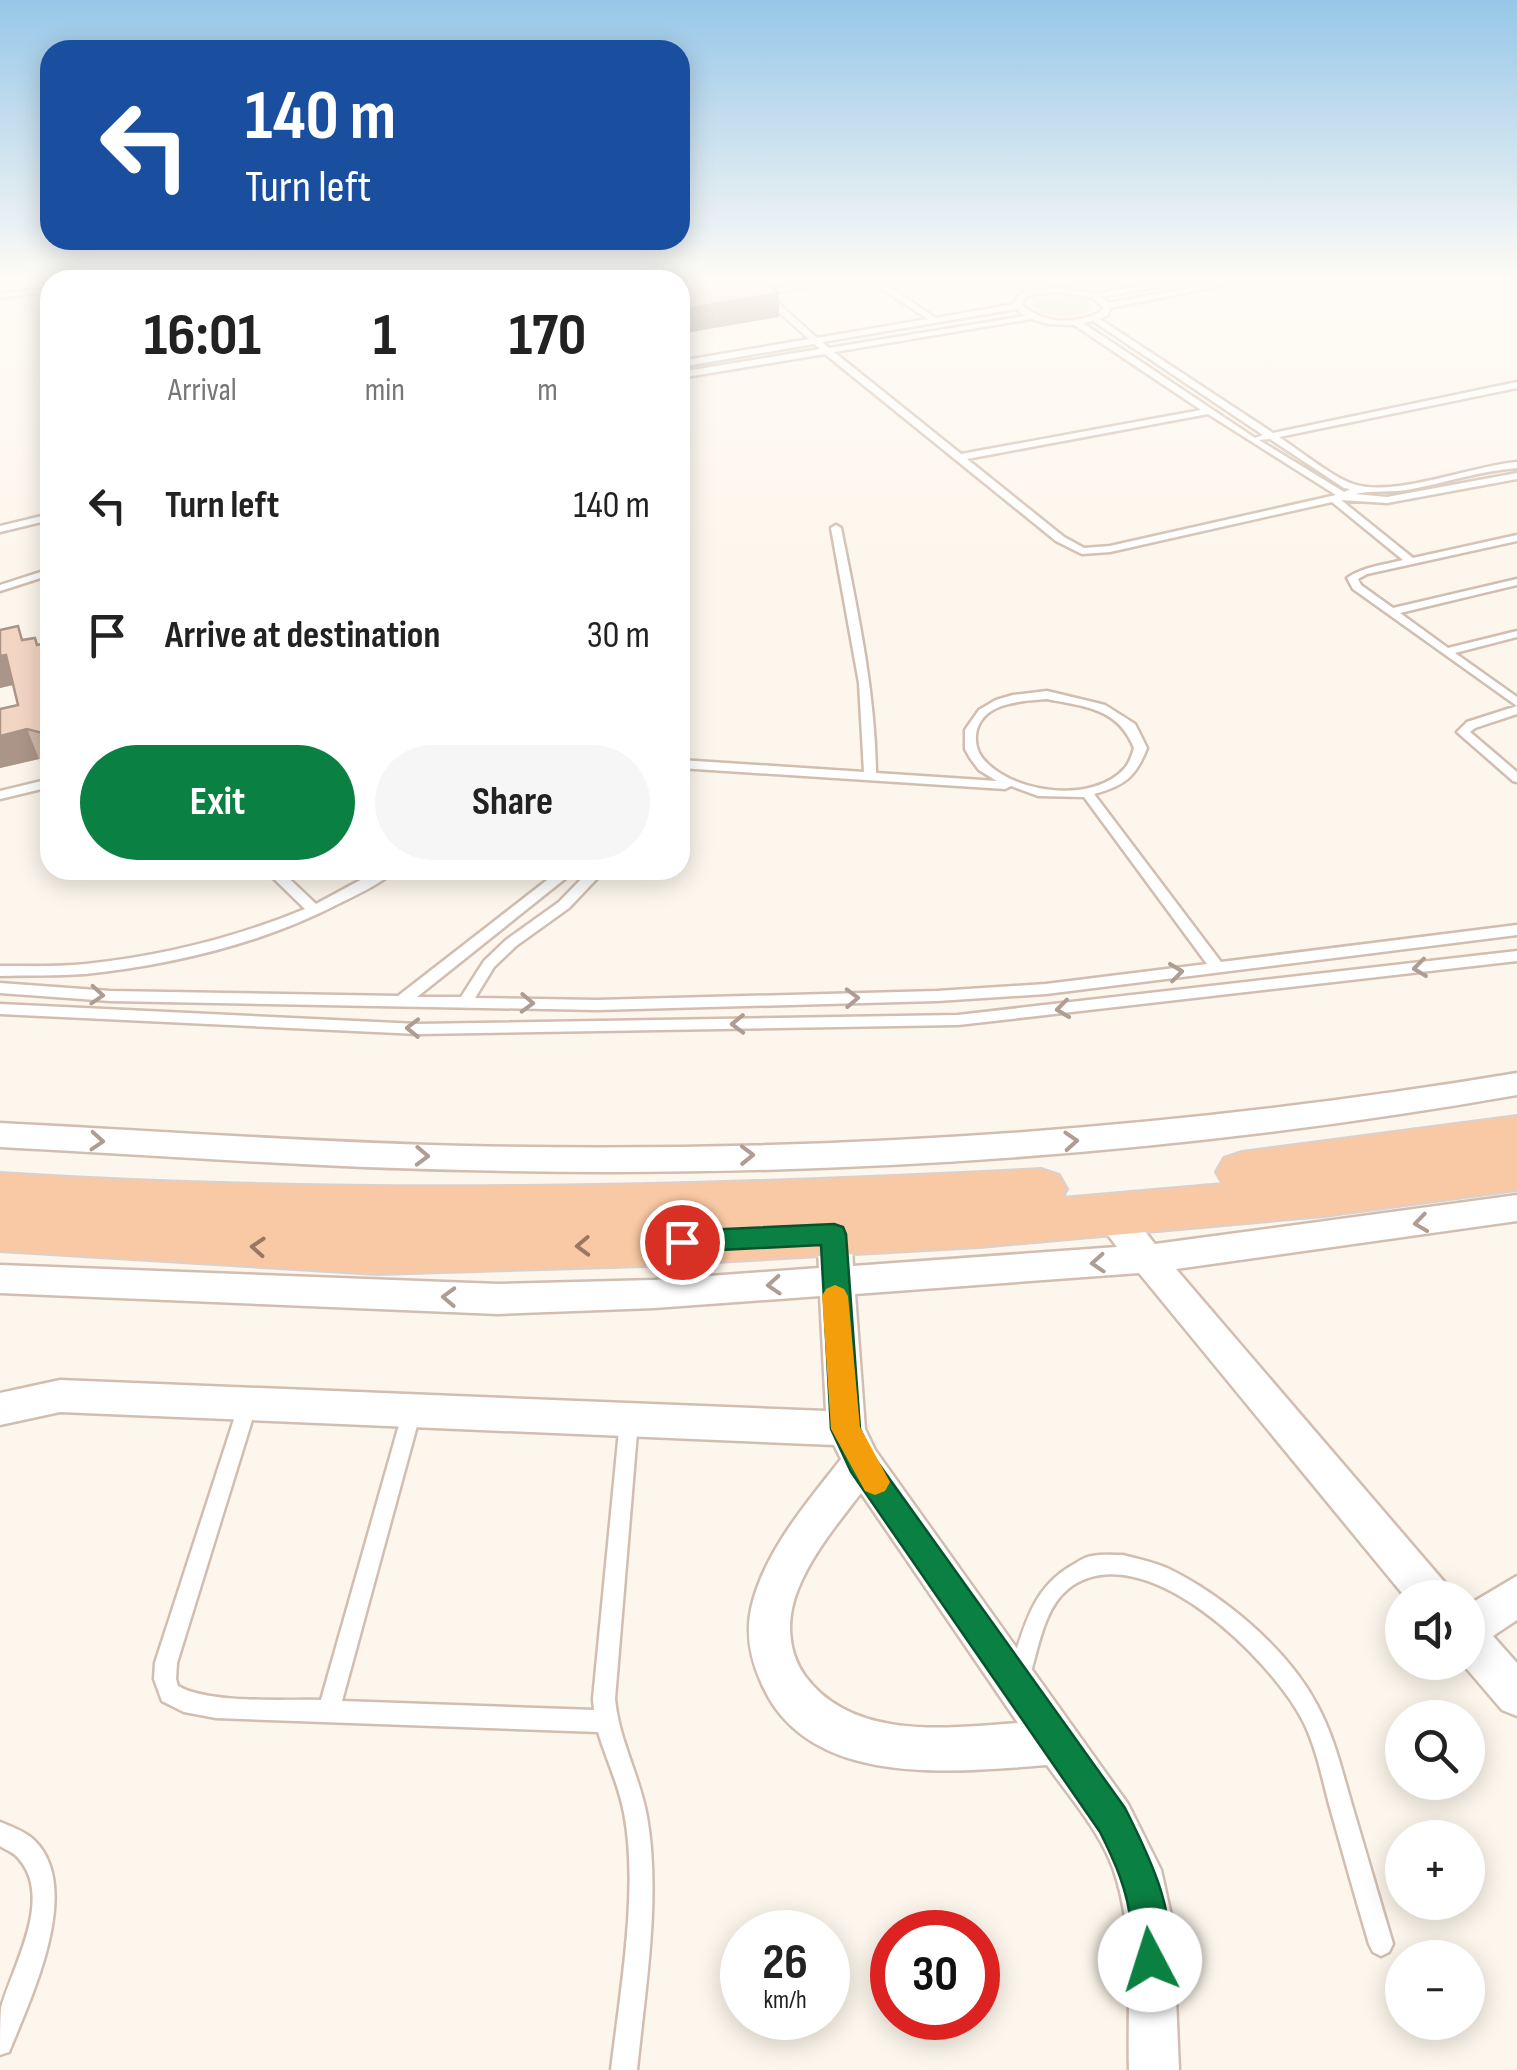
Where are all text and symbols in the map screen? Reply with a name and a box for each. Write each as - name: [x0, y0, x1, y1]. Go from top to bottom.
- text: 140 m: [245, 75, 396, 159]
- icon: left: [80, 80, 210, 210]
- text: Turn left: [245, 160, 371, 215]
- text: 16:01: [144, 300, 261, 372]
- text: 1: [373, 300, 397, 372]
- text: 170: [509, 300, 586, 372]
- text: Arrival: [168, 371, 237, 410]
- text: min: [365, 371, 405, 410]
- text: m: [537, 371, 558, 410]
- icon: left: [80, 478, 135, 533]
- text: Turn left: [165, 483, 279, 528]
- text: 140 m: [573, 483, 650, 528]
- icon: arrive: [80, 608, 135, 663]
- text: Arrive at destination: [165, 613, 440, 658]
- text: 30 m: [587, 613, 650, 658]
- button: Exit: [80, 745, 355, 860]
- button: Share: [375, 745, 650, 860]
- one-way arrow: [1412, 957, 1428, 978]
- one-way arrow: [1168, 962, 1184, 983]
- one-way arrow: [90, 984, 106, 1005]
- one-way arrow: [844, 987, 860, 1008]
- one-way arrow: [520, 993, 536, 1014]
- one-way arrow: [1054, 997, 1071, 1018]
- one-way arrow: [730, 1014, 746, 1035]
- one-way arrow: [405, 1018, 421, 1039]
- one-way arrow: [90, 1129, 106, 1151]
- one-way arrow: [1064, 1131, 1080, 1152]
- one-way arrow: [414, 1145, 430, 1166]
- one-way arrow: [739, 1145, 755, 1166]
- pin: [640, 1200, 725, 1285]
- one-way arrow: [1412, 1212, 1429, 1233]
- icon: arrive: [655, 1215, 710, 1270]
- one-way arrow: [575, 1235, 591, 1256]
- one-way arrow: [250, 1237, 266, 1258]
- one-way arrow: [1090, 1251, 1106, 1273]
- one-way arrow: [766, 1274, 782, 1295]
- one-way arrow: [441, 1287, 457, 1308]
- map controls: [1385, 1580, 1485, 2040]
- button: sound: [1385, 1580, 1485, 1680]
- button: search: [1385, 1700, 1485, 1800]
- button: +: [1385, 1820, 1485, 1920]
- position arrow: [1098, 1908, 1202, 2012]
- speed limit sign: 30: [870, 1910, 1000, 2040]
- text: 26: [762, 1933, 808, 1993]
- button: −: [1385, 1940, 1485, 2040]
- text: km/h: [763, 1985, 807, 2016]

